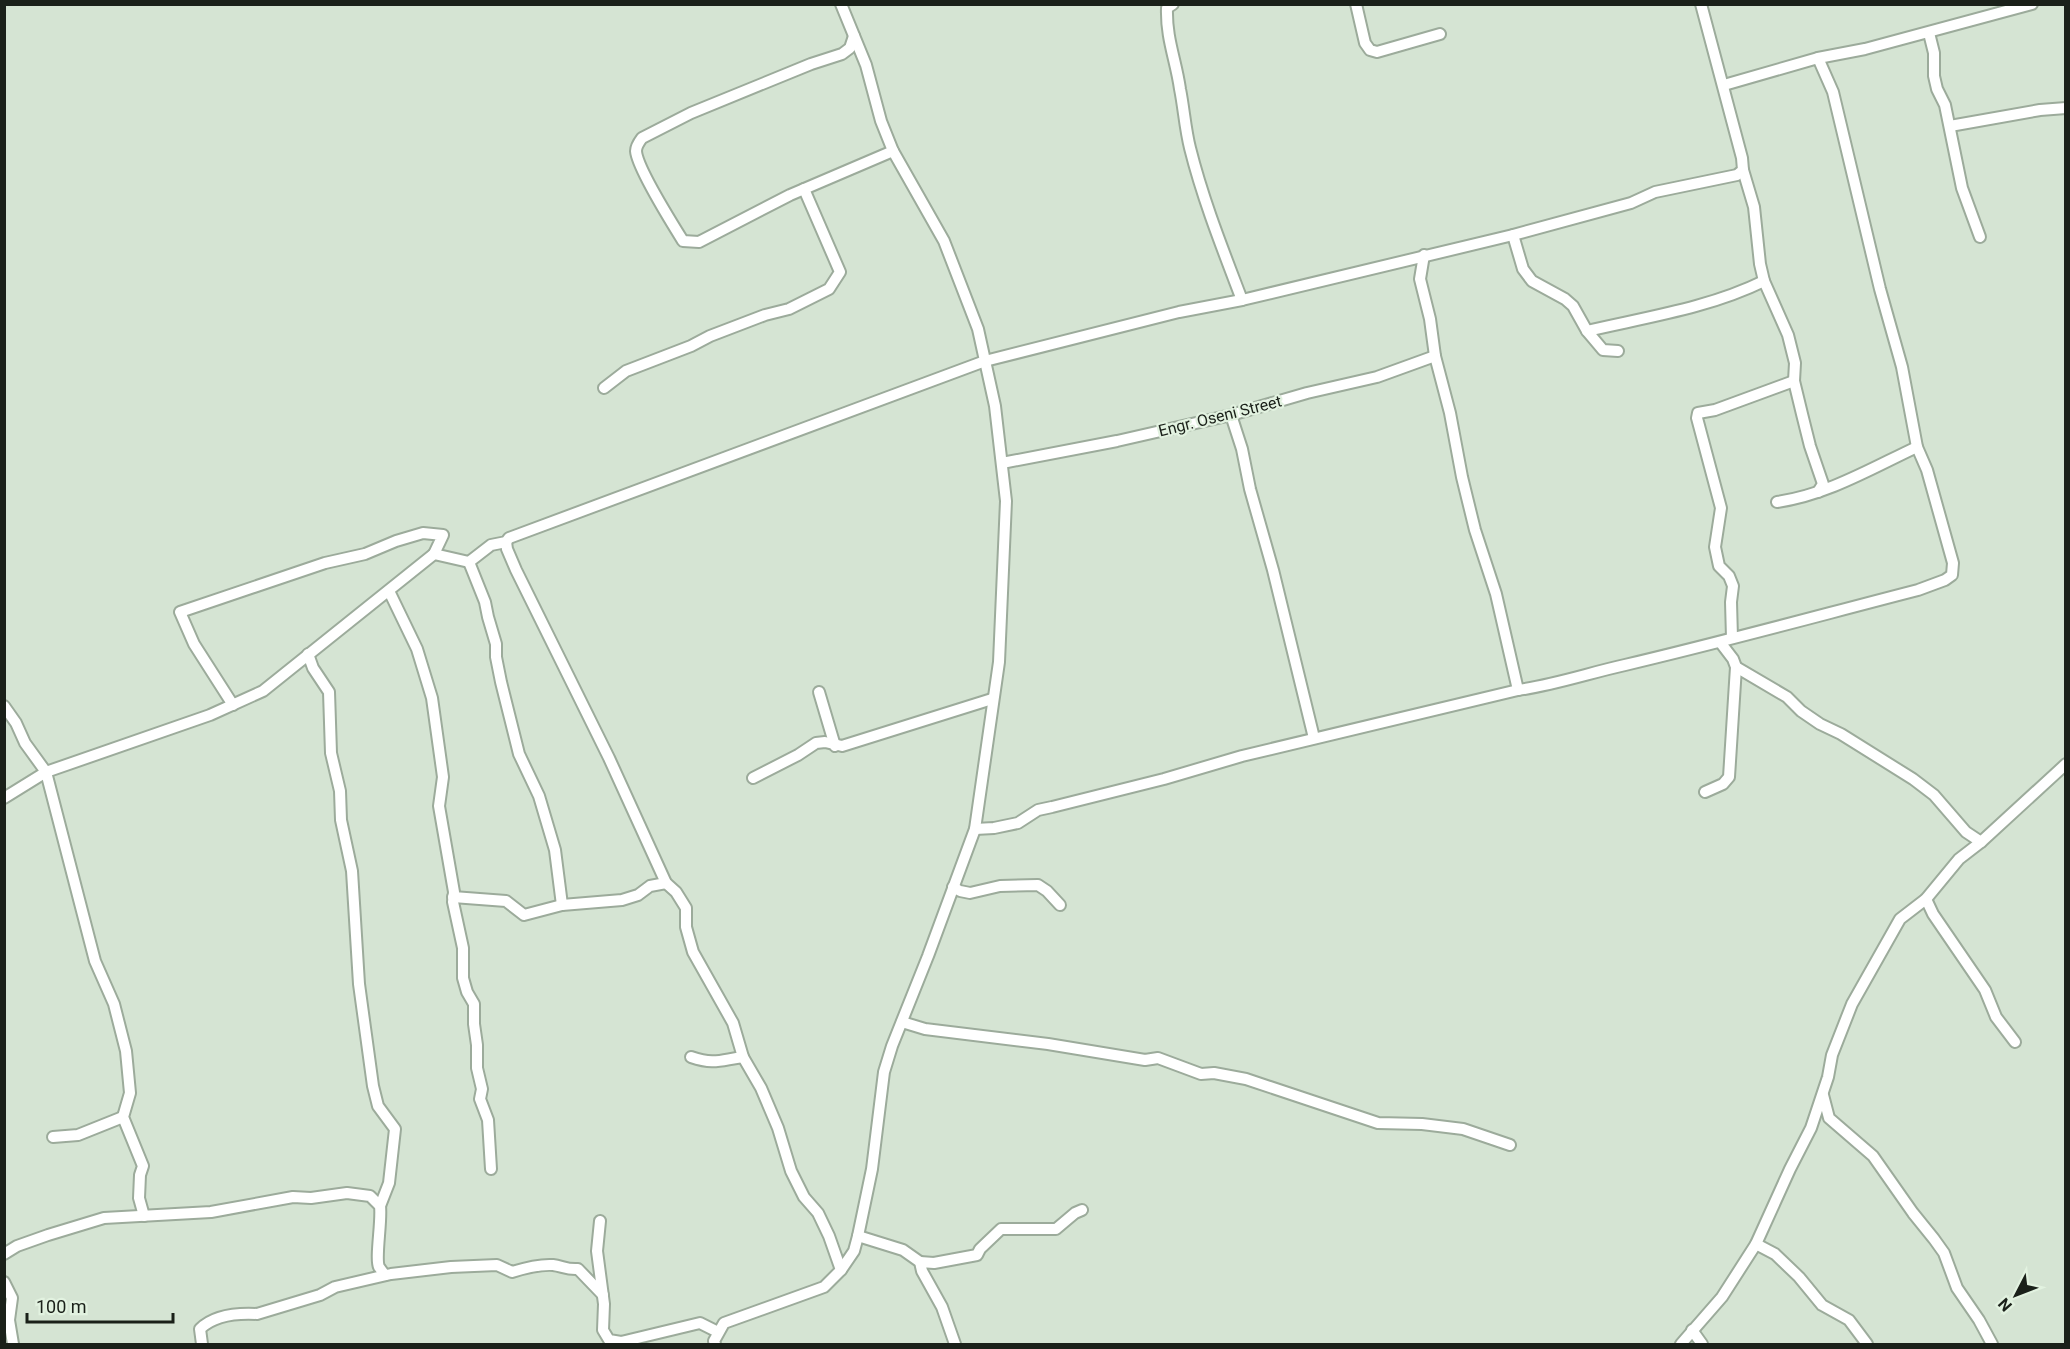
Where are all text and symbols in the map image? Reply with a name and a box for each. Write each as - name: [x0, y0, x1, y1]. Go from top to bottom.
- street label: Engr. Oseni Street: [1156, 392, 1284, 440]
- north arrow: [1986, 1265, 2046, 1325]
- scale bar: [27, 1286, 172, 1324]
- text: N: [1994, 1294, 2016, 1315]
- text: 100 m: [36, 1296, 87, 1317]

